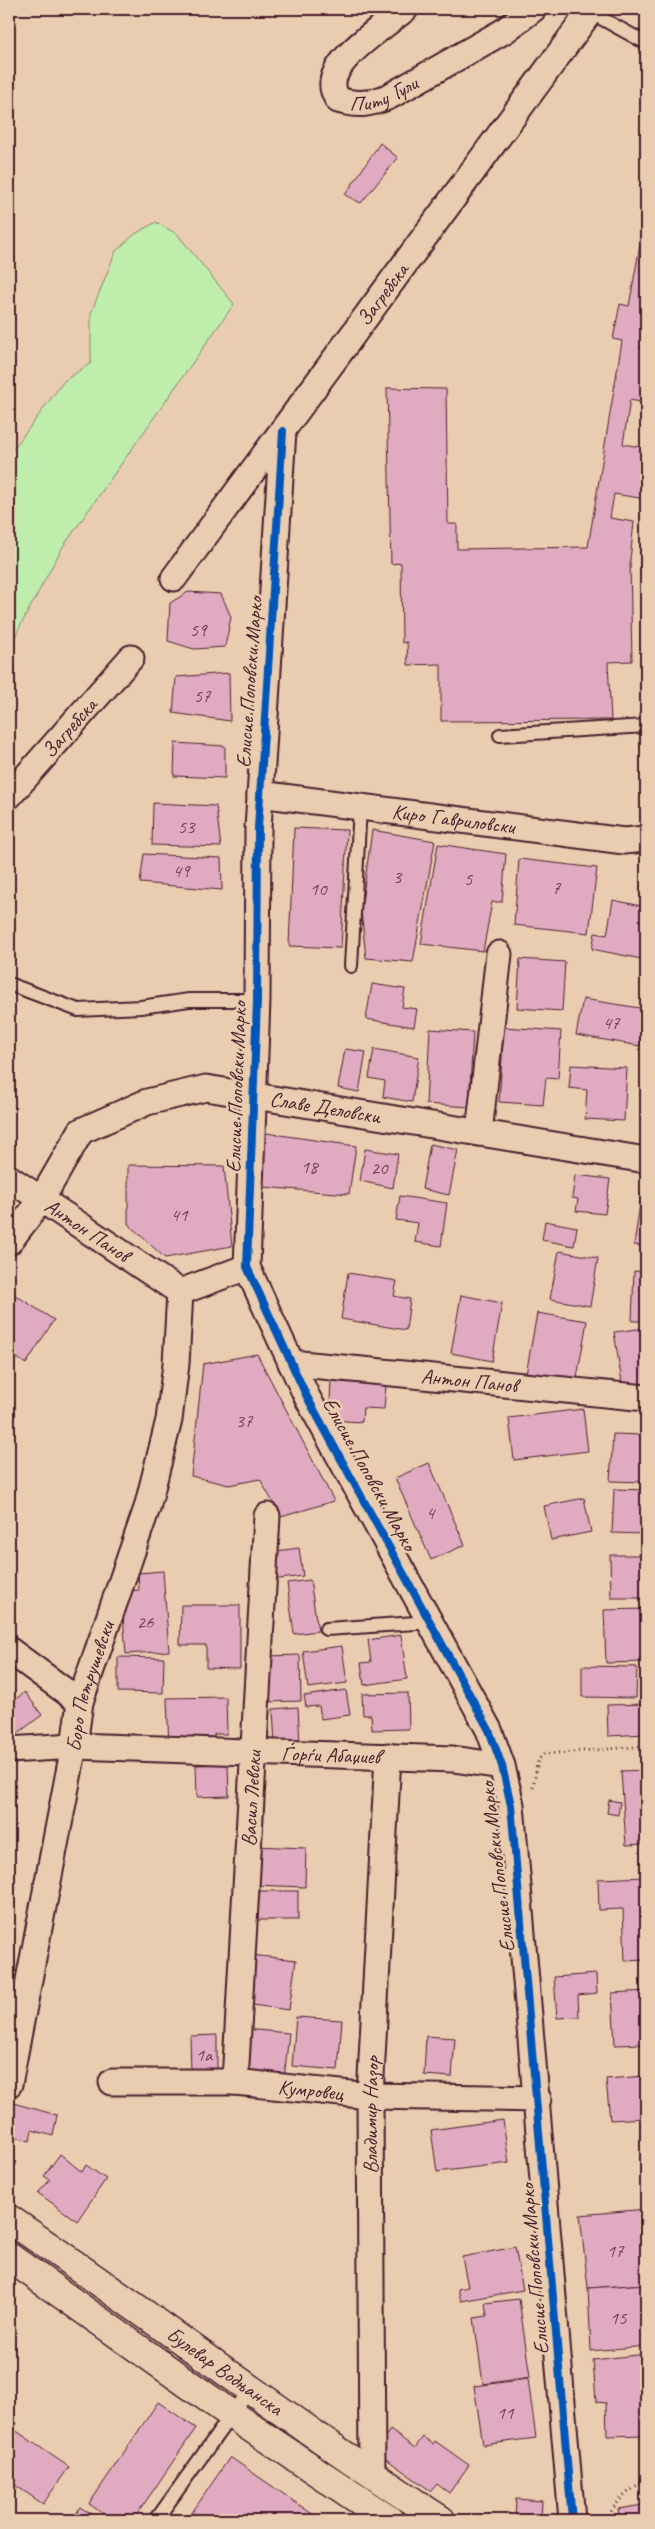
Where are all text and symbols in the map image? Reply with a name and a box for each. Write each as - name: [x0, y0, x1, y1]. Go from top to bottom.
- street label: Питу Гули: [349, 69, 423, 117]
- street label: Загребска: [351, 256, 415, 331]
- street label: Елисие Поповски Марко: [230, 593, 268, 768]
- house number: 59: [189, 618, 208, 642]
- house number: 57: [193, 684, 212, 708]
- street label: Загребска: [36, 691, 104, 763]
- street label: Киро Гавриловски: [391, 798, 519, 840]
- house number: 53: [177, 815, 196, 839]
- house number: 49: [172, 859, 191, 883]
- house number: 3: [393, 865, 403, 889]
- house number: 5: [464, 867, 474, 891]
- house number: 7: [552, 876, 562, 900]
- house number: 10: [309, 877, 328, 901]
- street label: Елисие Поповски Марко: [220, 998, 252, 1173]
- house number: 47: [602, 1011, 621, 1035]
- street label: Славе Деловски: [268, 1086, 384, 1130]
- house number: 18: [300, 1155, 320, 1179]
- house number: 20: [370, 1156, 389, 1180]
- street label: Антон Панов: [40, 1193, 138, 1270]
- house number: 41: [170, 1203, 189, 1227]
- street label: Антон Панов: [420, 1363, 522, 1399]
- street label: Елисие Поповски Марко: [317, 1393, 424, 1557]
- house number: 37: [235, 1409, 254, 1433]
- house number: 4: [426, 1501, 437, 1525]
- house number: 26: [136, 1610, 155, 1634]
- street label: Боро Петрушевски: [60, 1615, 121, 1754]
- street label: Ѓорѓи Абаџиев: [281, 1740, 385, 1770]
- street label: Васил Левски: [235, 1749, 267, 1847]
- street label: Елисие Поповски Марко: [473, 1778, 520, 1954]
- house number: 1a: [196, 2043, 214, 2067]
- street label: Владимир Назор: [357, 2053, 385, 2174]
- street label: Кумровец: [277, 2074, 346, 2106]
- street label: Елисие Поповски Марко: [513, 2180, 554, 2355]
- house number: 17: [606, 2239, 625, 2263]
- house number: 15: [609, 2306, 628, 2330]
- street label: Булевар Водњанска: [162, 2321, 289, 2422]
- house number: 11: [496, 2401, 515, 2425]

